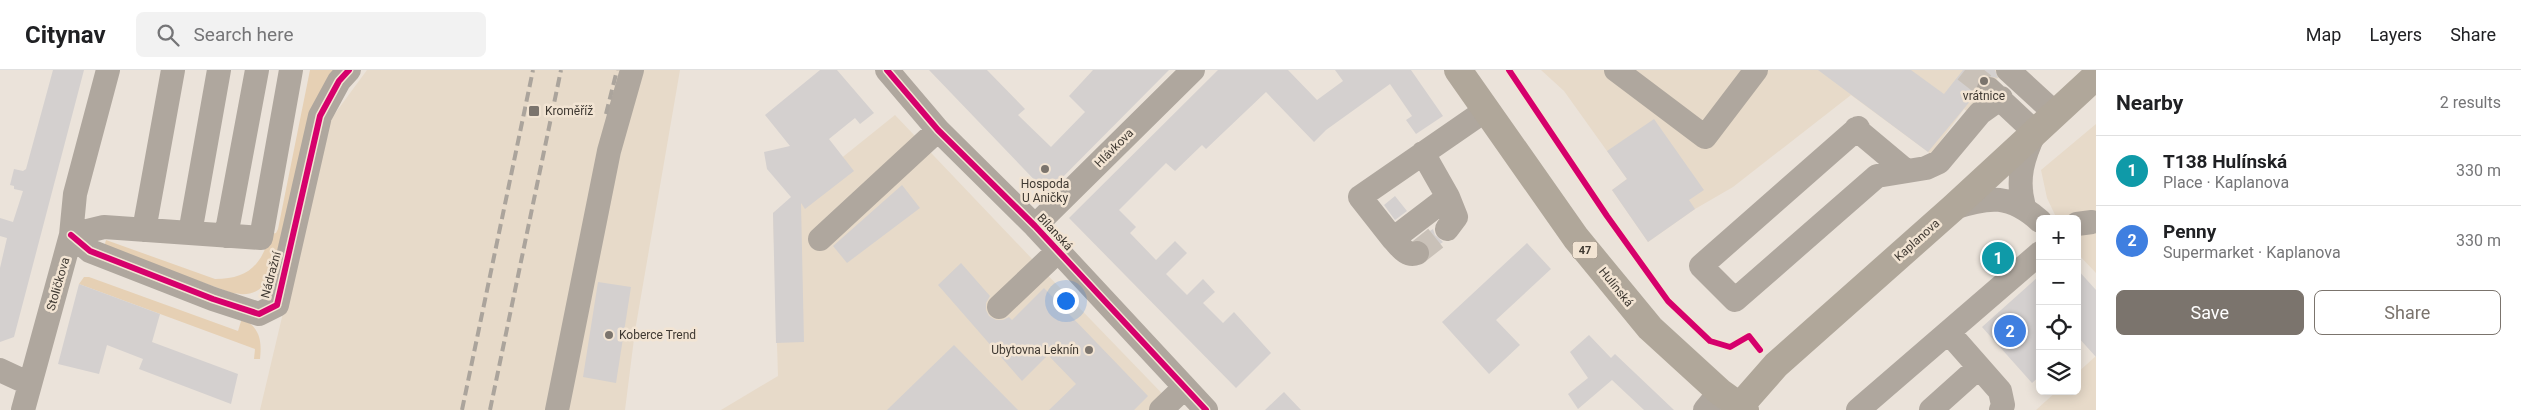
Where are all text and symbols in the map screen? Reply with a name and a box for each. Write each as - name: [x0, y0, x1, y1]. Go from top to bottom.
- search box: [136, 12, 486, 57]
- text: Citynav: [25, 21, 106, 49]
- icon: search: [154, 21, 182, 49]
- text: Search here: [194, 23, 294, 46]
- text: Map: [2306, 24, 2341, 45]
- text: Layers: [2369, 24, 2422, 45]
- text: Share: [2450, 24, 2496, 45]
- marker: vrátnice: [1978, 75, 1990, 87]
- place label: vrátnice: [1963, 89, 2005, 103]
- text: Nearby: [2116, 91, 2183, 115]
- text: 2 results: [2440, 93, 2501, 112]
- marker: Kroměříž: [527, 104, 541, 118]
- place label: Kroměříž: [545, 104, 593, 118]
- street label: Hlávkova: [1092, 126, 1136, 170]
- text: T138 Hulínská: [2163, 150, 2287, 173]
- text: 1: [2127, 161, 2137, 180]
- text: 330 m: [2456, 161, 2501, 180]
- marker: Hospoda U Aničky: [1039, 163, 1051, 175]
- text: Place · Kaplanova: [2163, 173, 2289, 192]
- place label: Hospoda U Aničky: [1021, 177, 1069, 205]
- street label: Bílanská: [1034, 211, 1076, 253]
- map controls: [2036, 215, 2081, 395]
- button: +: [2036, 215, 2081, 260]
- street label: Kaplanova: [1892, 216, 1942, 264]
- text: Penny: [2163, 220, 2216, 243]
- text: 2: [2127, 231, 2137, 250]
- text: 330 m: [2456, 231, 2501, 250]
- pin: 1: [1982, 239, 2014, 277]
- road number: 47: [1572, 242, 1598, 258]
- text: Supermarket · Kaplanova: [2163, 243, 2341, 262]
- street label: Nádražní: [258, 249, 284, 300]
- street label: Stoličkova: [44, 256, 72, 312]
- button: −: [2036, 260, 2081, 305]
- street label: Hulínská: [1596, 265, 1636, 309]
- your location: [1053, 288, 1079, 314]
- button: Save: [2116, 290, 2304, 335]
- button: Share: [2314, 290, 2501, 335]
- button: locate: [2036, 305, 2081, 350]
- pin: 2: [1994, 312, 2026, 350]
- place label: Koberce Trend: [619, 328, 696, 342]
- marker: Koberce Trend: [603, 329, 615, 341]
- place label: Ubytovna Leknín: [991, 343, 1079, 357]
- marker: Ubytovna Leknín: [1083, 344, 1095, 356]
- button: layers: [2036, 350, 2081, 395]

